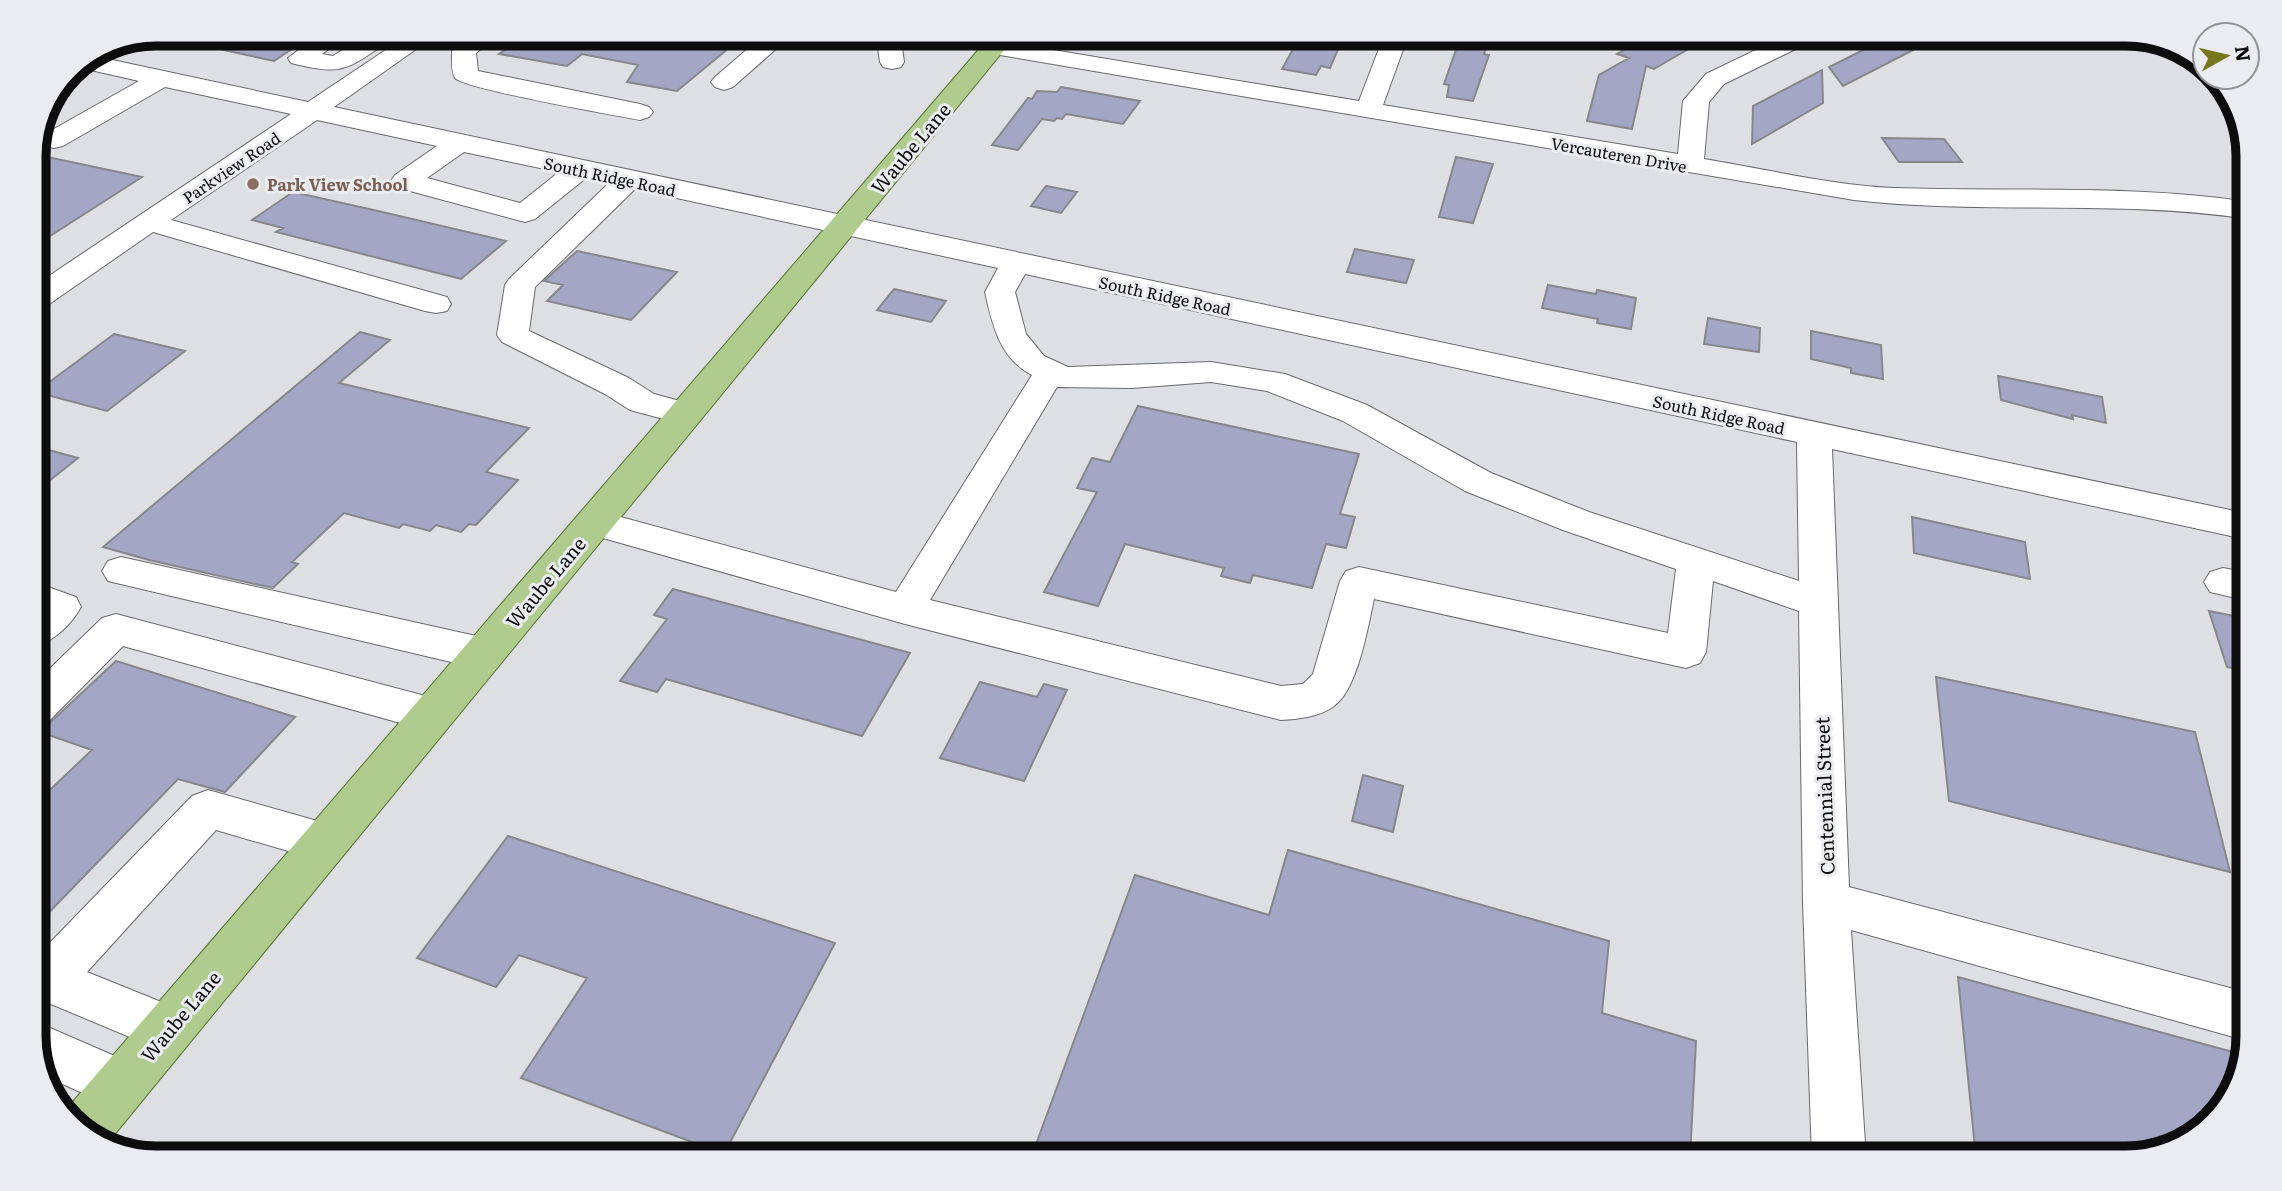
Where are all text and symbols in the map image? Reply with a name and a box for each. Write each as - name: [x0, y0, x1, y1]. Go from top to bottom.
- north arrow: [2191, 21, 2261, 91]
- text: N: [2229, 44, 2259, 63]
- street label: Waube Lane: [863, 96, 957, 200]
- street label: Parkview Road: [177, 125, 285, 209]
- street label: Vercauteren Drive: [1549, 130, 1689, 178]
- street label: South Ridge Road: [542, 150, 678, 202]
- place label: Park View School: [267, 172, 408, 196]
- marker: Park View School: [245, 176, 261, 192]
- street label: South Ridge Road: [1097, 269, 1233, 321]
- street label: South Ridge Road: [1651, 388, 1787, 440]
- street label: Waube Lane: [498, 530, 592, 634]
- street label: Centennial Street: [1807, 716, 1841, 876]
- street label: Waube Lane: [133, 964, 227, 1068]

